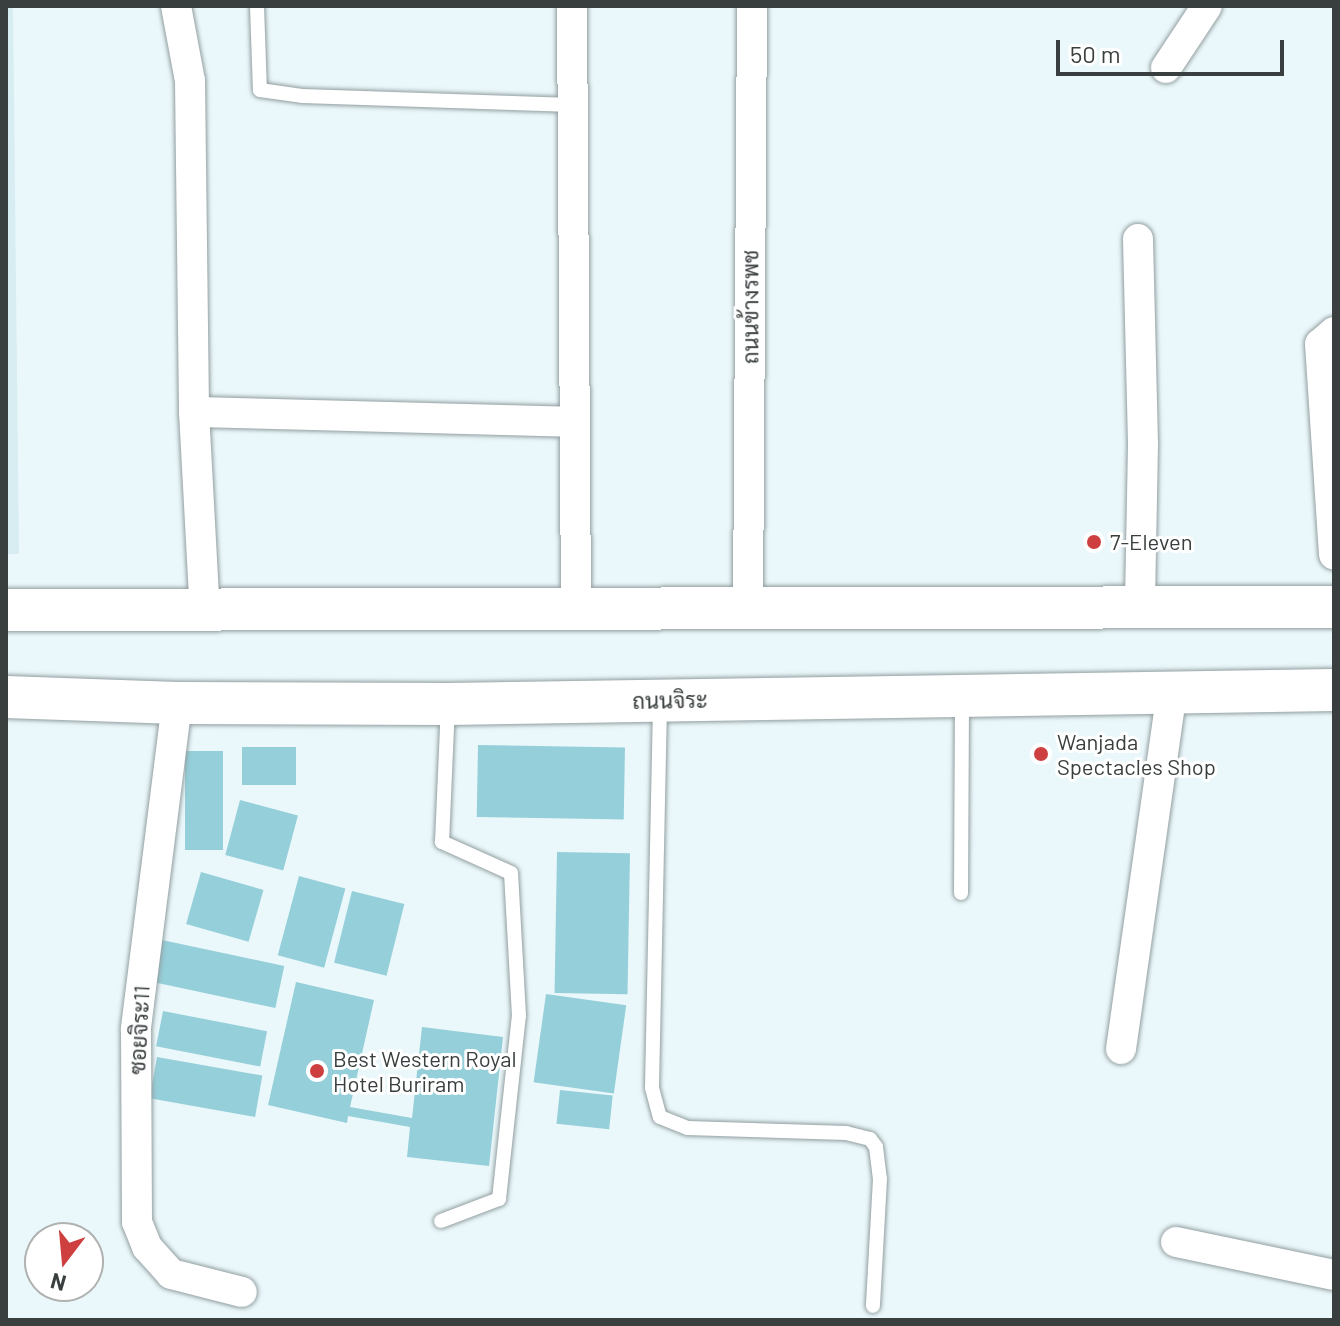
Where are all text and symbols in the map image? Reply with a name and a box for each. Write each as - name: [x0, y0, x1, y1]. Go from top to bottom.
- scale bar: [1060, 24, 1288, 74]
- text: 50 m: [1070, 39, 1121, 68]
- street label: ถนนข้างรพช: [737, 250, 763, 364]
- place label: 7-Eleven: [1110, 529, 1193, 555]
- marker: 7-Eleven: [1085, 533, 1103, 551]
- street label: ถนนจิระ: [632, 686, 708, 714]
- place label: Wanjada Spectacles Shop: [1057, 728, 1216, 780]
- marker: Wanjada Spectacles Shop: [1032, 745, 1050, 763]
- street label: ซอยจิระ11: [123, 985, 155, 1075]
- place label: Best Western Royal Hotel Buriram: [333, 1045, 516, 1096]
- marker: Best Western Royal Hotel Buriram: [308, 1062, 326, 1080]
- north arrow: [24, 1222, 104, 1302]
- text: N: [47, 1269, 69, 1298]

